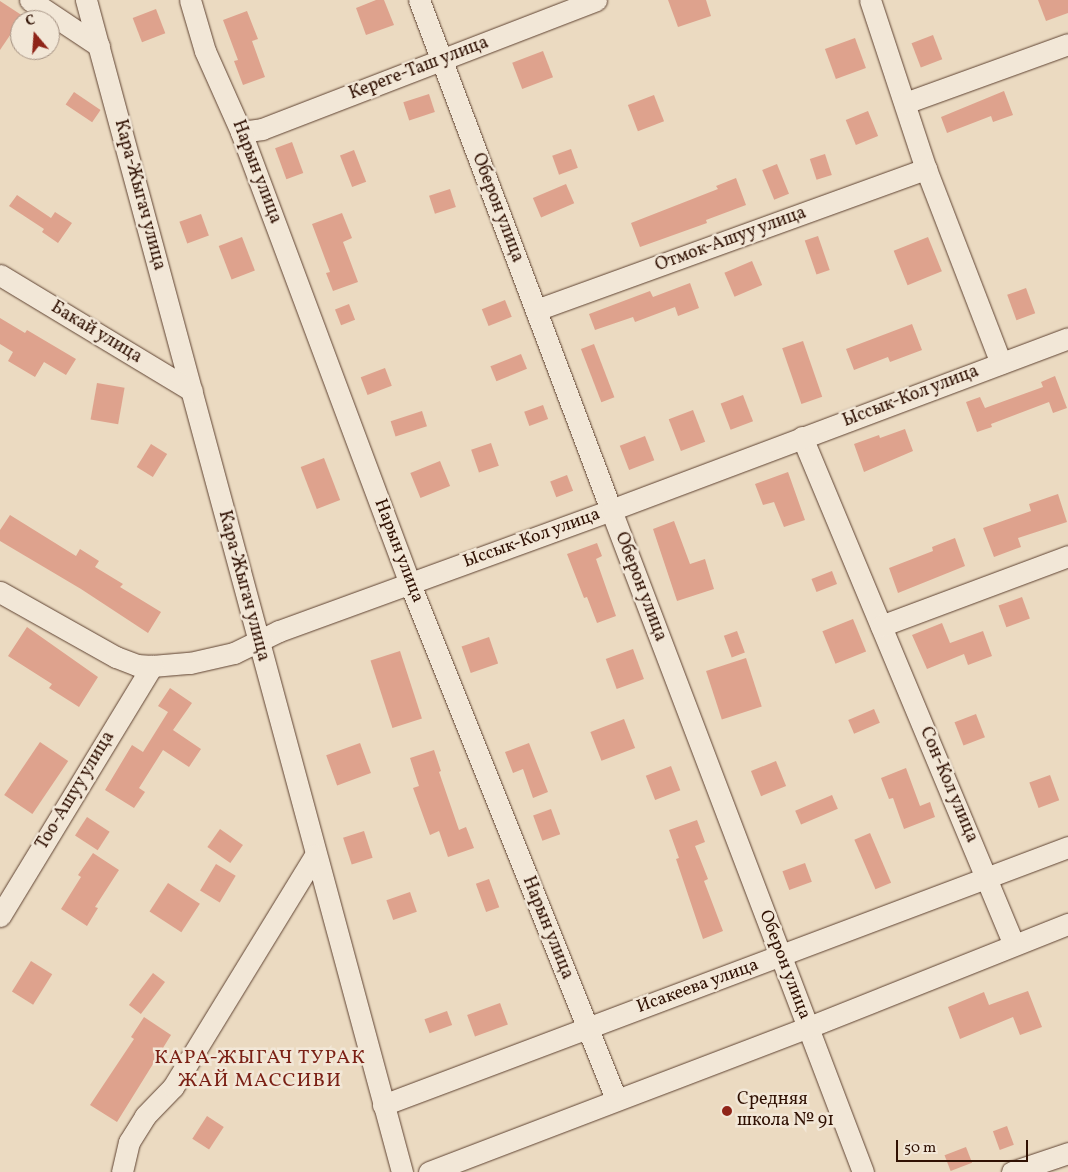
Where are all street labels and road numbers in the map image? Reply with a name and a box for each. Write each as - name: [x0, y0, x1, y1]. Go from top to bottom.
- street label: Кереге-Таш улица: [346, 32, 492, 106]
- street label: Кара-Жыгач улица: [108, 117, 170, 273]
- street label: Нарын улица: [226, 117, 286, 227]
- street label: Оберон улица: [466, 150, 528, 266]
- street label: Отмок-Ашуу улица: [652, 202, 810, 278]
- street label: Бакай улица: [46, 297, 146, 369]
- street label: Ыссык-Кол улица: [840, 361, 982, 433]
- street label: Нарын улица: [368, 496, 428, 606]
- street label: Ыссык-Кол улица: [460, 504, 604, 574]
- street label: Кара-Жыгач улица: [212, 508, 274, 664]
- street label: Оберон улица: [609, 529, 671, 645]
- street label: Сон-Кол улица: [914, 724, 982, 846]
- street label: Тоо-Ашуу улица: [32, 727, 120, 855]
- street label: Нарын улица: [516, 873, 578, 983]
- street label: Оберон улица: [753, 907, 815, 1023]
- street label: Исакеева улица: [634, 955, 762, 1019]

